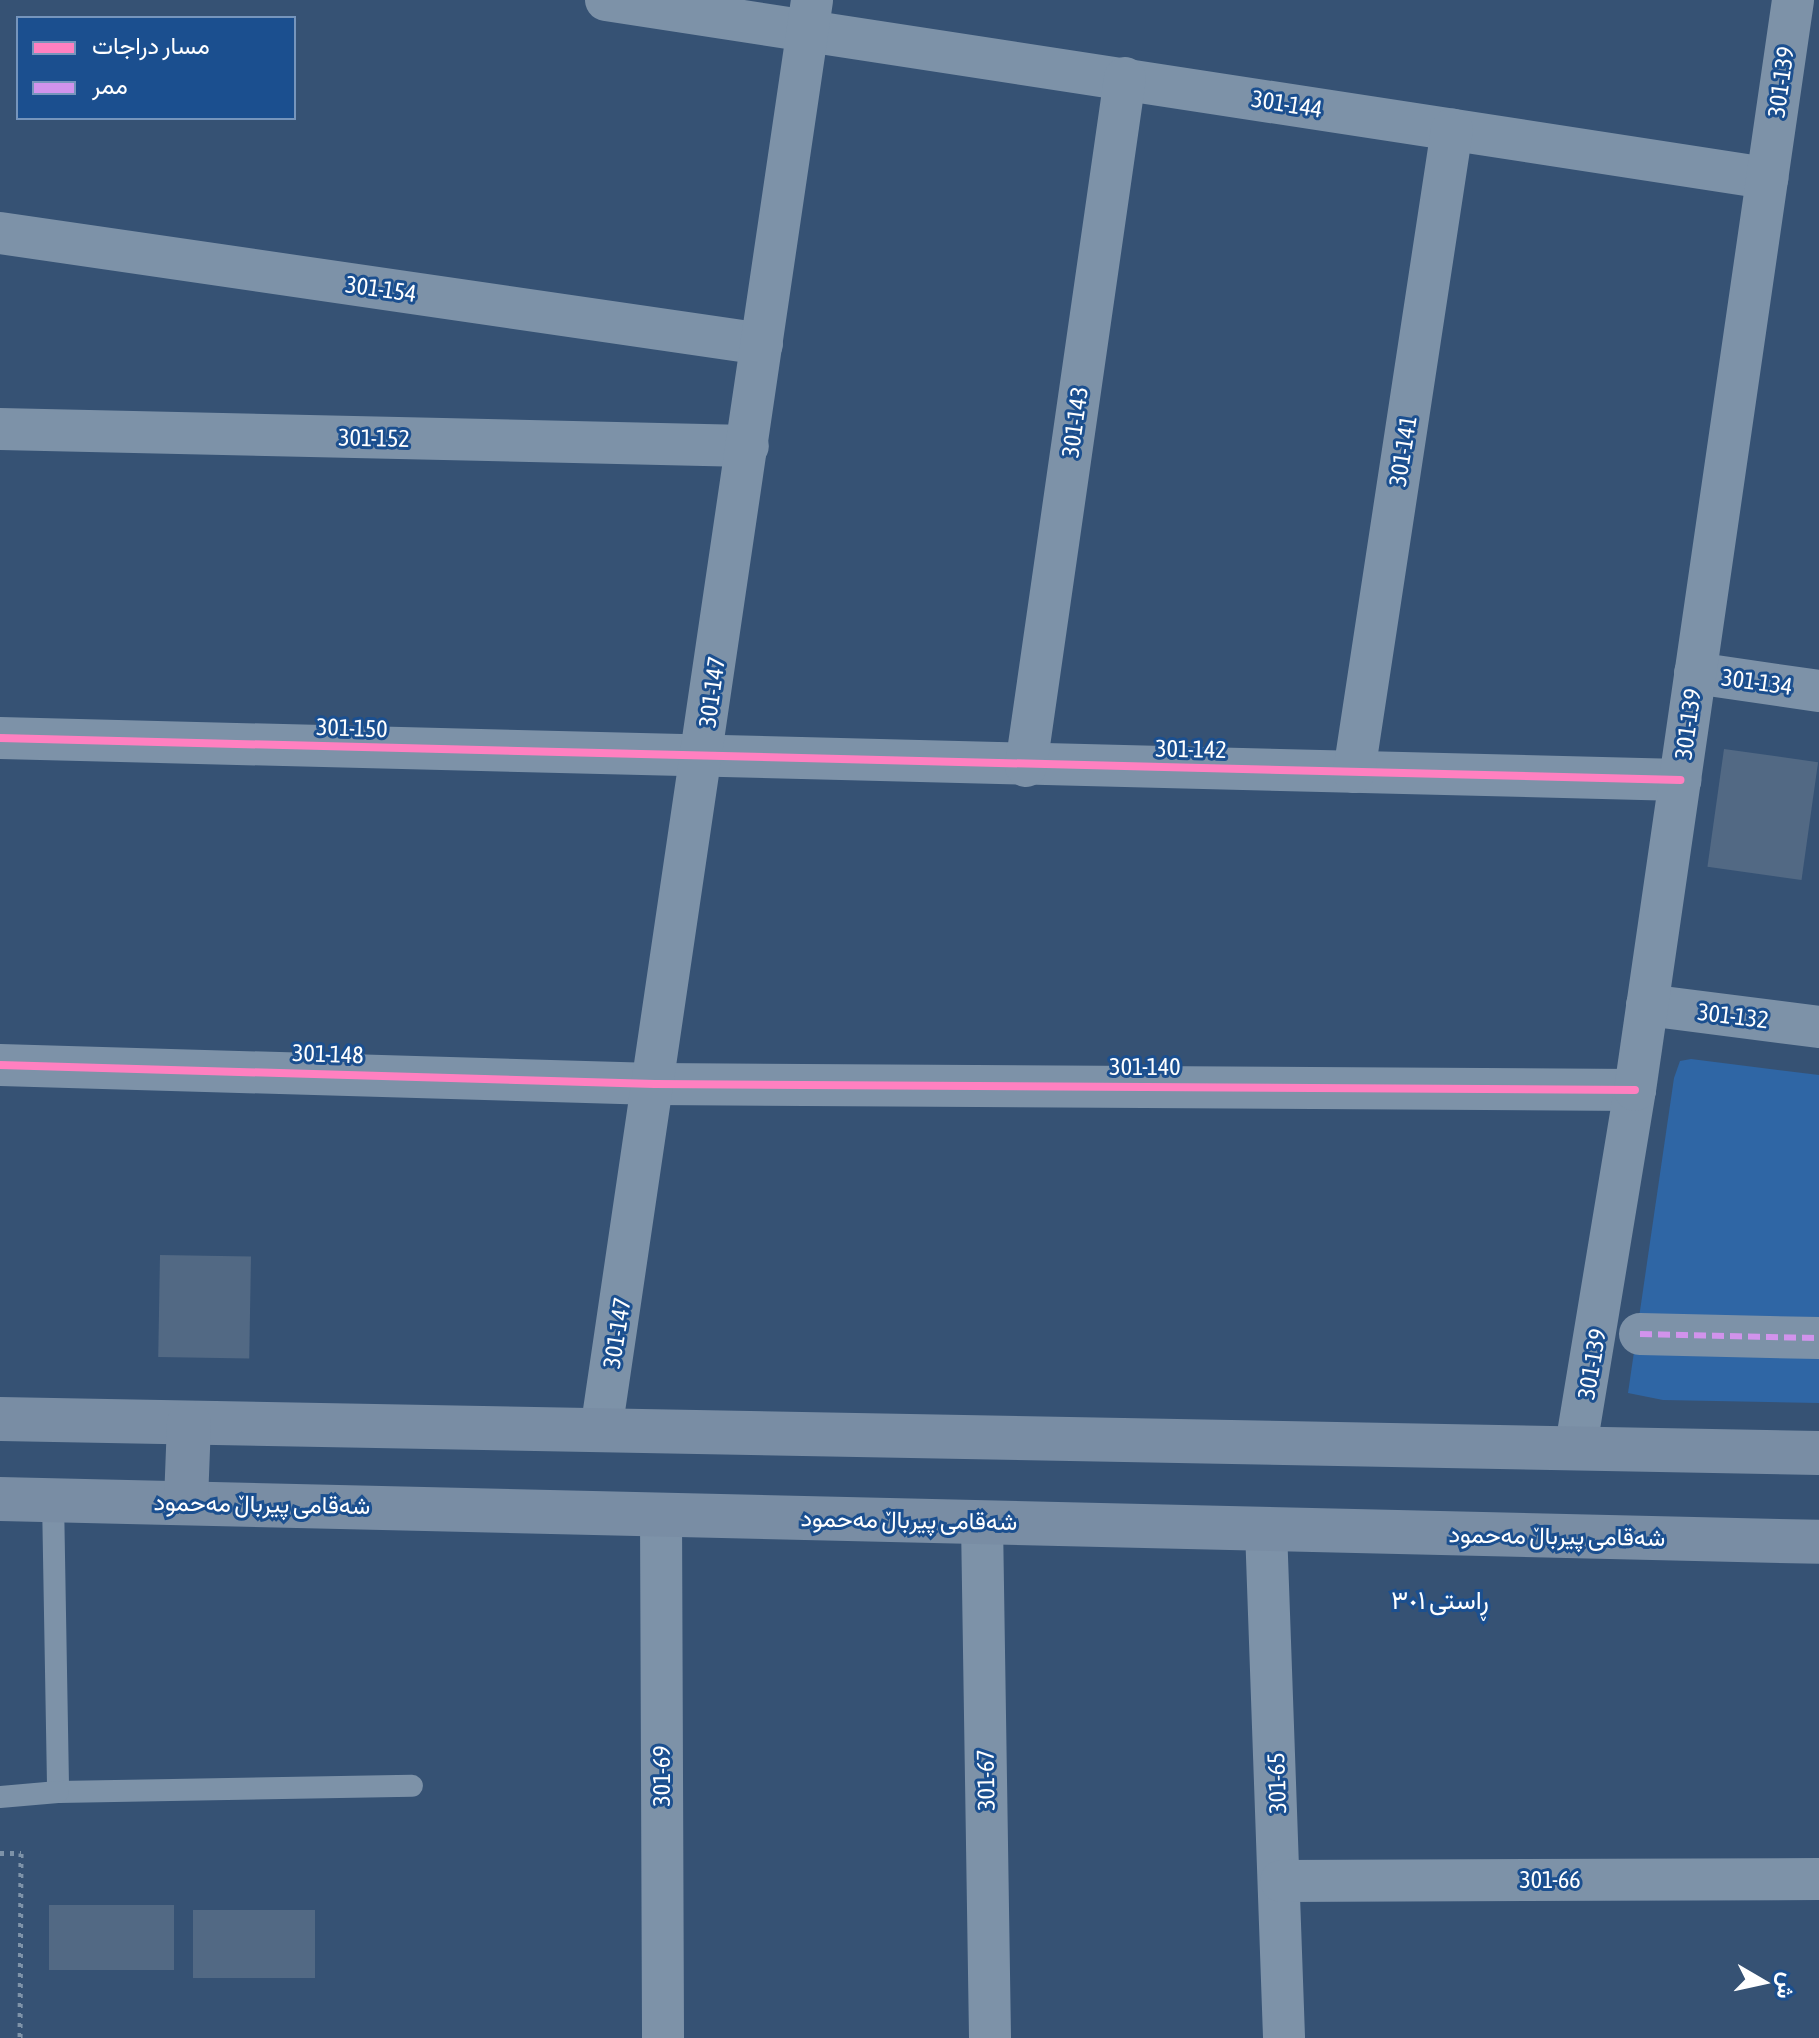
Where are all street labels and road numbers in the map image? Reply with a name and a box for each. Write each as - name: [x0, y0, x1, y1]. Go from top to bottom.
- street label: 301-139: [1762, 45, 1800, 119]
- street label: 301-144: [1250, 84, 1324, 124]
- street label: 301-154: [344, 270, 418, 308]
- street label: 301-143: [1056, 385, 1094, 459]
- street label: 301-141: [1383, 414, 1423, 488]
- street label: 301-152: [338, 423, 410, 453]
- street label: 301-147: [693, 655, 731, 729]
- street label: 301-134: [1720, 663, 1794, 701]
- street label: 301-139: [1669, 687, 1707, 761]
- street label: 301-150: [316, 712, 388, 744]
- street label: 301-142: [1155, 734, 1227, 764]
- street label: 301-132: [1696, 997, 1770, 1035]
- street label: 301-148: [292, 1038, 364, 1070]
- street label: 301-140: [1109, 1053, 1181, 1081]
- street label: 301-147: [597, 1296, 637, 1370]
- street label: 301-139: [1572, 1326, 1612, 1402]
- street label: شەقامی پیرباڵ مەحمود: [154, 1488, 370, 1520]
- street label: شەقامی پیرباڵ مەحمود: [801, 1504, 1017, 1536]
- street label: شەقامی پیرباڵ مەحمود: [1449, 1520, 1665, 1552]
- street label: 301-69: [648, 1745, 676, 1807]
- street label: 301-67: [971, 1749, 1001, 1811]
- street label: 301-65: [1262, 1752, 1292, 1814]
- street label: 301-66: [1519, 1866, 1581, 1894]

